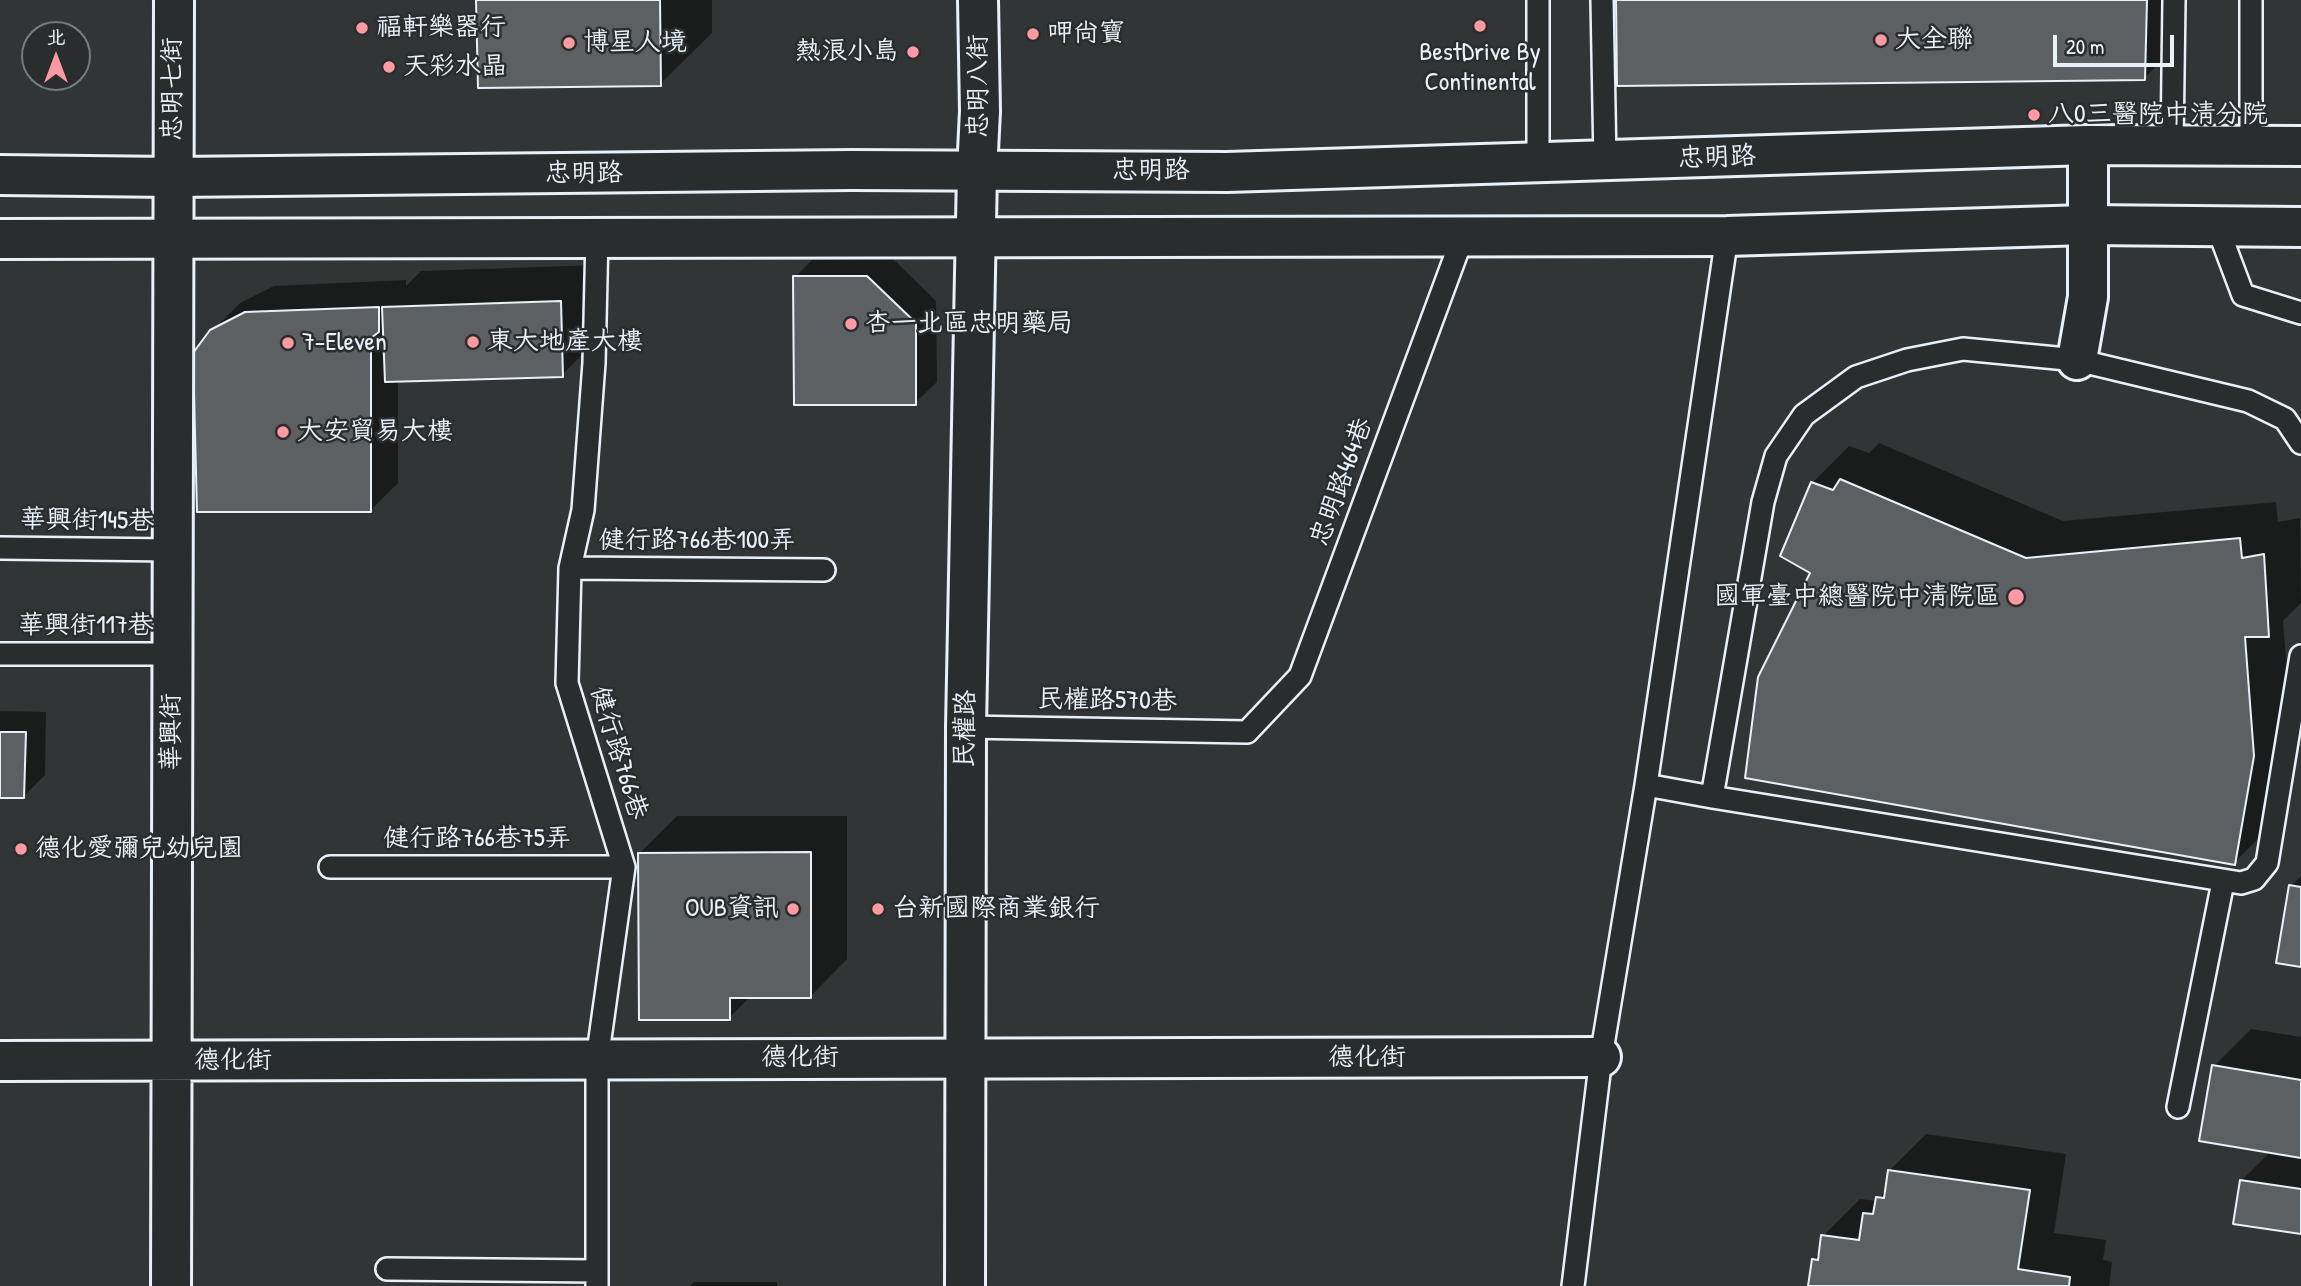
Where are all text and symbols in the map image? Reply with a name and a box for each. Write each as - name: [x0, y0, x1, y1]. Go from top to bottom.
- place label: 福軒樂器行: [376, 12, 506, 44]
- place label: 呷尚寶: [1047, 18, 1125, 50]
- marker: BestDrive By Continental: [1472, 18, 1488, 34]
- marker: 福軒樂器行: [354, 20, 370, 36]
- north arrow: [21, 21, 91, 91]
- scale bar: [2056, 21, 2177, 65]
- text: 北: [46, 24, 66, 50]
- place label: 大全聯: [1895, 24, 1973, 56]
- marker: 呷尚寶: [1025, 26, 1041, 42]
- place label: 博星人境: [583, 27, 687, 59]
- marker: 大全聯: [1873, 32, 1889, 48]
- text: 20 m: [2066, 32, 2104, 61]
- street label: 忠明八街: [963, 34, 995, 138]
- marker: 博星人境: [561, 35, 577, 51]
- place label: 熱浪小島: [795, 36, 899, 68]
- street label: 忠明七街: [157, 37, 189, 141]
- place label: BestDrive By Continental: [1419, 37, 1541, 98]
- marker: 熱浪小島: [905, 44, 921, 60]
- place label: 天彩水晶: [403, 51, 507, 83]
- marker: 天彩水晶: [381, 59, 397, 75]
- place label: 八0三醫院中清分院: [2048, 99, 2268, 131]
- marker: 八0三醫院中清分院: [2026, 107, 2042, 123]
- street label: 忠明路: [1677, 141, 1757, 175]
- street label: 忠明路: [1112, 155, 1190, 187]
- street label: 忠明路: [545, 158, 623, 190]
- place label: 杏一北區忠明藥局: [865, 308, 1073, 340]
- marker: 杏一北區忠明藥局: [843, 316, 859, 332]
- place label: 東大地產大樓: [487, 326, 643, 358]
- place label: 7-Eleven: [302, 327, 387, 359]
- marker: 東大地產大樓: [465, 334, 481, 350]
- marker: 7-Eleven: [280, 335, 296, 351]
- street label: 忠明路464巷: [1304, 414, 1380, 550]
- place label: 大安貿易大樓: [297, 416, 453, 448]
- marker: 大安貿易大樓: [275, 424, 291, 440]
- street label: 華興街145巷: [20, 504, 154, 538]
- street label: 健行路766巷100弄: [599, 525, 795, 557]
- place label: 國軍臺中總醫院中清院區: [1714, 581, 2000, 613]
- marker: 國軍臺中總醫院中清院區: [2006, 587, 2026, 607]
- street label: 華興街117巷: [18, 610, 154, 642]
- street label: 健行路766巷: [583, 683, 653, 823]
- street label: 民權路570巷: [1037, 684, 1177, 718]
- street label: 民權路: [950, 690, 982, 768]
- street label: 華興街: [156, 693, 188, 771]
- street label: 健行路766巷75弄: [383, 823, 571, 855]
- place label: 德化愛彌兒幼兒園: [35, 833, 243, 865]
- marker: 德化愛彌兒幼兒園: [13, 841, 29, 857]
- place label: OUB資訊: [685, 893, 779, 925]
- place label: 台新國際商業銀行: [892, 893, 1100, 925]
- marker: OUB資訊: [785, 901, 801, 917]
- marker: 台新國際商業銀行: [870, 901, 886, 917]
- street label: 德化街: [761, 1042, 839, 1074]
- street label: 德化街: [1328, 1042, 1406, 1074]
- street label: 德化街: [194, 1045, 272, 1077]

